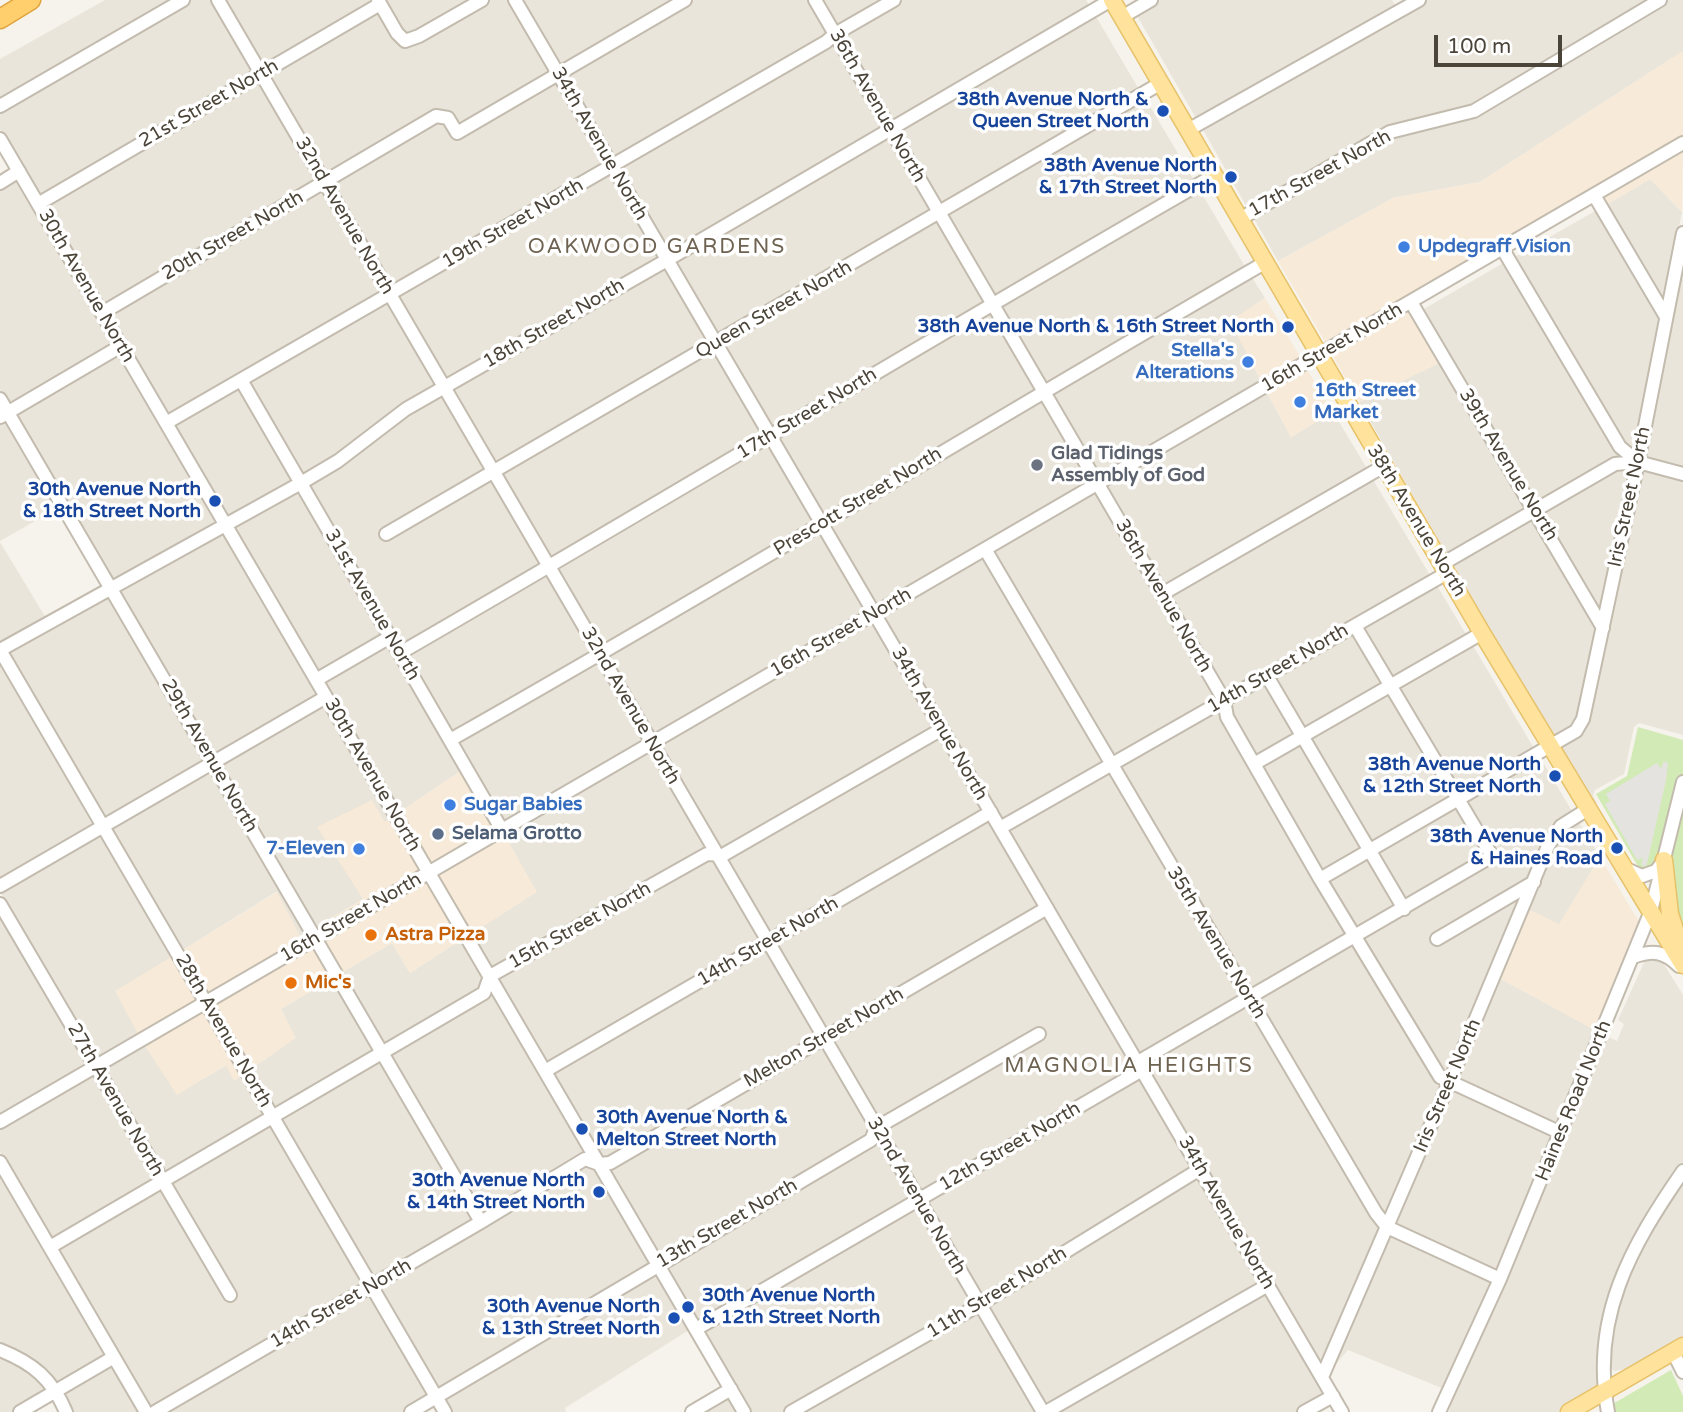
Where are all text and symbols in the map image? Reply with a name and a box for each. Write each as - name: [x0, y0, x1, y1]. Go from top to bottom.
- scale bar: [1438, 21, 1566, 65]
- street label: 36th Avenue North: [824, 25, 930, 187]
- text: 100 m: [1447, 34, 1511, 59]
- street label: 21st Street North: [135, 55, 283, 153]
- street label: 34th Avenue North: [546, 63, 652, 225]
- place label: 38th Avenue North & Queen Street North: [957, 89, 1149, 133]
- marker: 38th Avenue North & Queen Street North: [1155, 103, 1171, 119]
- street label: 17th Street North: [1245, 125, 1395, 223]
- street label: 32nd Avenue North: [290, 133, 398, 299]
- place label: 38th Avenue North & 17th Street North: [1039, 155, 1217, 199]
- marker: 38th Avenue North & 17th Street North: [1223, 169, 1239, 185]
- street label: 19th Street North: [438, 174, 588, 274]
- street label: 20th Street North: [158, 186, 308, 286]
- street label: 30th Avenue North: [33, 205, 139, 367]
- district label: OAKWOOD GARDENS: [530, 234, 784, 260]
- place label: Updegraff Vision: [1418, 236, 1571, 258]
- marker: Updegraff Vision: [1396, 239, 1412, 255]
- street label: Queen Street North: [692, 256, 856, 364]
- street label: 18th Street North: [479, 274, 629, 374]
- street label: 16th Street North: [1257, 298, 1407, 398]
- place label: 38th Avenue North & 16th Street North: [917, 316, 1274, 338]
- marker: 38th Avenue North & 16th Street North: [1280, 319, 1296, 335]
- place label: Stella's Alterations: [1135, 340, 1234, 384]
- marker: Stella's Alterations: [1240, 354, 1256, 370]
- street label: 17th Street North: [733, 363, 881, 465]
- place label: 16th Street Market: [1314, 380, 1416, 424]
- street label: 39th Avenue North: [1454, 385, 1562, 545]
- marker: 16th Street Market: [1292, 394, 1308, 410]
- street label: Iris Street North: [1604, 425, 1656, 569]
- street label: 38th Avenue North: [1362, 441, 1470, 601]
- street label: Prescott Street North: [770, 443, 946, 561]
- place label: Glad Tidings Assembly of God: [1051, 443, 1205, 487]
- marker: Glad Tidings Assembly of God: [1029, 457, 1045, 473]
- place label: 30th Avenue North & 18th Street North: [23, 479, 201, 523]
- marker: 30th Avenue North & 18th Street North: [207, 493, 223, 509]
- street label: 36th Avenue North: [1110, 515, 1216, 677]
- street label: 31st Avenue North: [319, 525, 425, 685]
- street label: 16th Street North: [766, 583, 916, 683]
- street label: 14th Street North: [1203, 619, 1353, 719]
- street label: 32nd Avenue North: [576, 623, 684, 789]
- street label: 34th Avenue North: [886, 643, 992, 805]
- street label: 29th Avenue North: [156, 675, 262, 837]
- street label: 30th Avenue North: [319, 694, 425, 856]
- place label: 38th Avenue North & 12th Street North: [1363, 754, 1541, 798]
- marker: 38th Avenue North & 12th Street North: [1547, 768, 1563, 784]
- place label: Sugar Babies: [464, 794, 582, 816]
- marker: Sugar Babies: [442, 797, 458, 813]
- place label: Selama Grotto: [452, 823, 582, 845]
- marker: Selama Grotto: [430, 826, 446, 842]
- place label: 38th Avenue North & Haines Road: [1430, 826, 1603, 870]
- place label: 7-Eleven: [266, 838, 345, 860]
- marker: 38th Avenue North & Haines Road: [1609, 840, 1625, 856]
- marker: 7-Eleven: [351, 841, 367, 857]
- street label: 35th Avenue North: [1162, 863, 1270, 1023]
- street label: 16th Street North: [276, 868, 426, 968]
- street label: 15th Street North: [505, 877, 655, 975]
- street label: 14th Street North: [693, 892, 843, 992]
- place label: Astra Pizza: [385, 924, 485, 946]
- marker: Astra Pizza: [363, 927, 379, 943]
- street label: 28th Avenue North: [170, 950, 276, 1112]
- place label: Mic's: [305, 972, 351, 994]
- marker: Mic's: [283, 975, 299, 991]
- street label: Melton Street North: [740, 983, 908, 1093]
- street label: Iris Street North: [1410, 1016, 1486, 1156]
- street label: Haines Road North: [1531, 1017, 1617, 1185]
- street label: 27th Avenue North: [62, 1019, 168, 1181]
- district label: MAGNOLIA HEIGHTS: [1006, 1053, 1252, 1079]
- street label: 12th Street North: [935, 1097, 1085, 1197]
- place label: 30th Avenue North & Melton Street North: [596, 1107, 788, 1151]
- street label: 32nd Avenue North: [862, 1113, 970, 1279]
- marker: 30th Avenue North & Melton Street North: [574, 1121, 590, 1137]
- street label: 34th Avenue North: [1173, 1132, 1279, 1294]
- place label: 30th Avenue North & 14th Street North: [407, 1170, 585, 1214]
- street label: 13th Street North: [652, 1174, 802, 1274]
- marker: 30th Avenue North & 14th Street North: [591, 1184, 607, 1200]
- street label: 11th Street North: [923, 1242, 1071, 1344]
- street label: 14th Street North: [266, 1254, 416, 1354]
- place label: 30th Avenue North & 12th Street North: [702, 1285, 880, 1329]
- place label: 30th Avenue North & 13th Street North: [482, 1296, 660, 1340]
- marker: 30th Avenue North & 12th Street North: [680, 1299, 696, 1315]
- marker: 30th Avenue North & 13th Street North: [666, 1310, 682, 1326]

